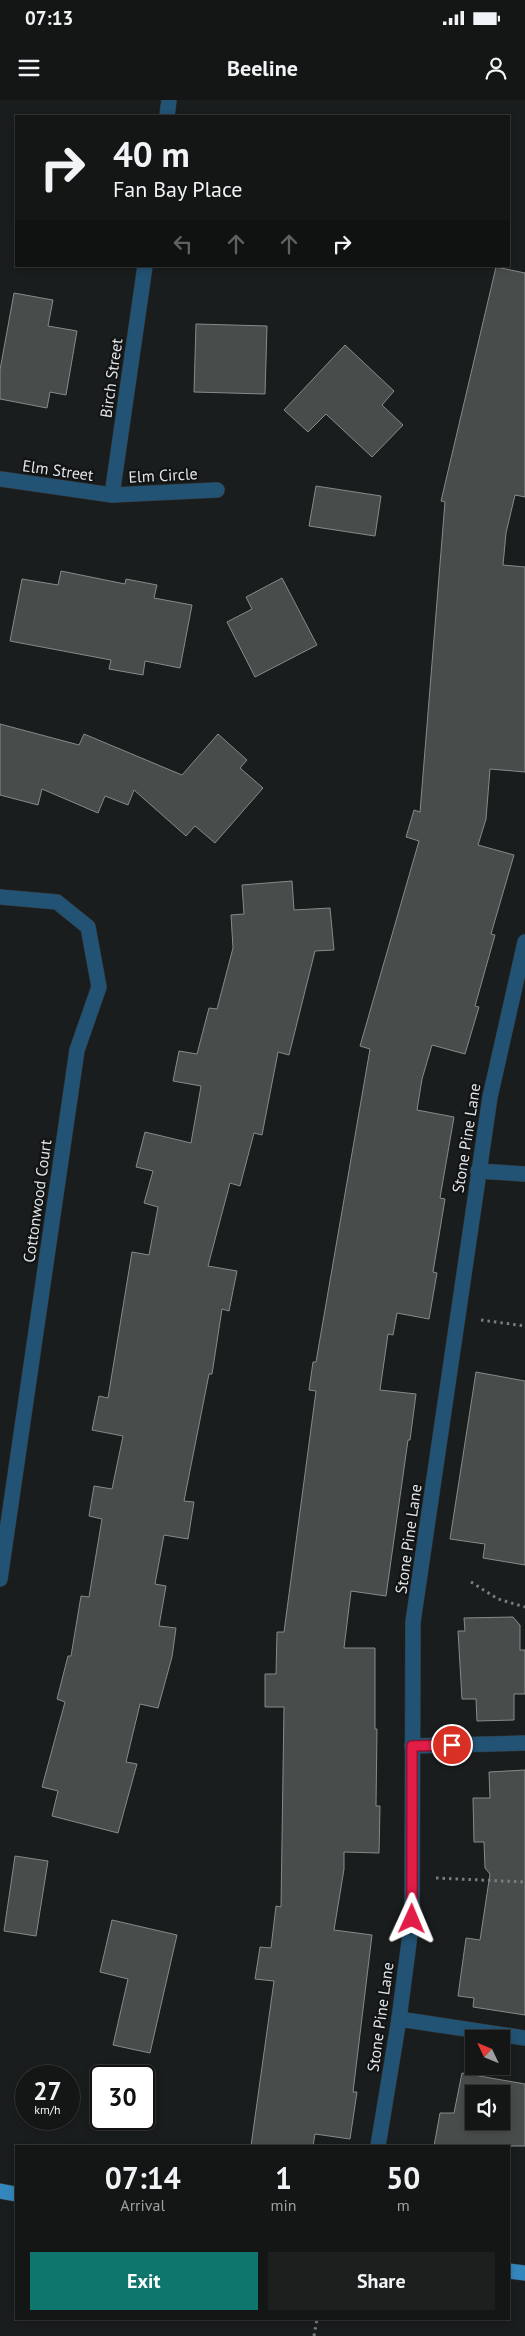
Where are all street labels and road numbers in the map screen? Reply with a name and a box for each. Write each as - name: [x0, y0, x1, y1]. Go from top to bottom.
- street label: Birch Street: [96, 336, 127, 419]
- street label: Elm Street: [21, 455, 95, 485]
- street label: Elm Circle: [128, 463, 198, 487]
- street label: Stone Pine Lane: [447, 1082, 485, 1194]
- street label: Cottonwood Court: [18, 1138, 56, 1264]
- street label: Stone Pine Lane: [390, 1483, 426, 1595]
- street label: Stone Pine Lane: [362, 1961, 398, 2073]

